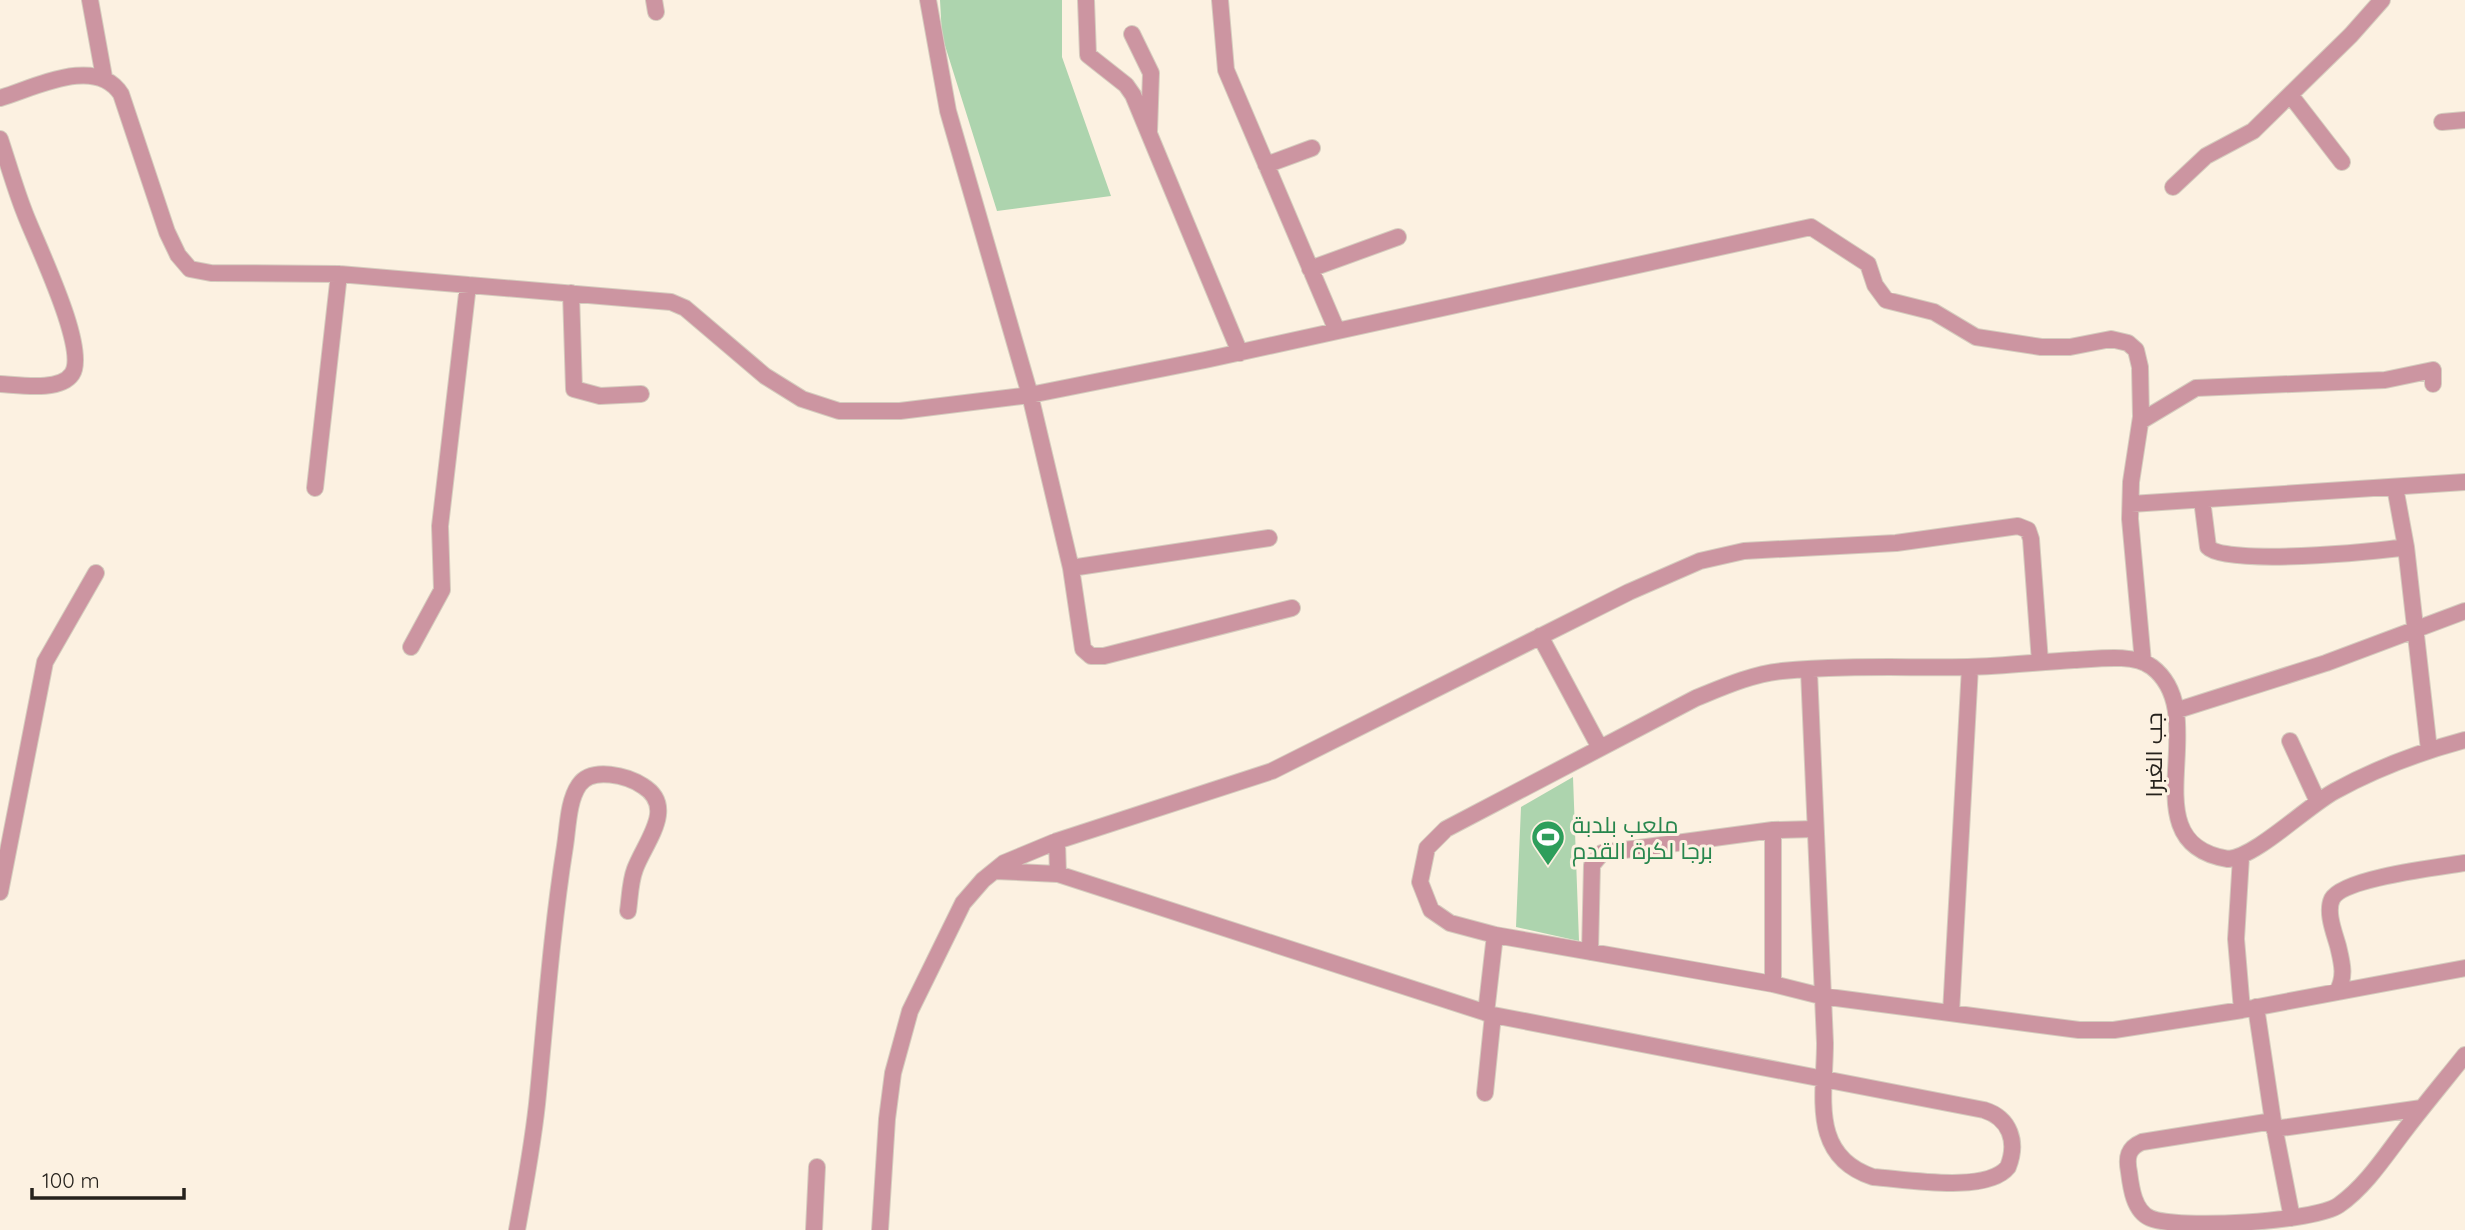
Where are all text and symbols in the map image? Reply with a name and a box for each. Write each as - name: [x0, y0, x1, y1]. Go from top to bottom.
- street label: جب الغبرا: [2139, 713, 2168, 797]
- place label: ملعب بلدبة برجا لكرة القدم: [1572, 810, 1713, 867]
- sports icon: ملعب بلدبة برجا لكرة القدم: [1529, 818, 1567, 867]
- scale bar: [32, 1156, 184, 1200]
- text: 100 m: [42, 1167, 100, 1193]

